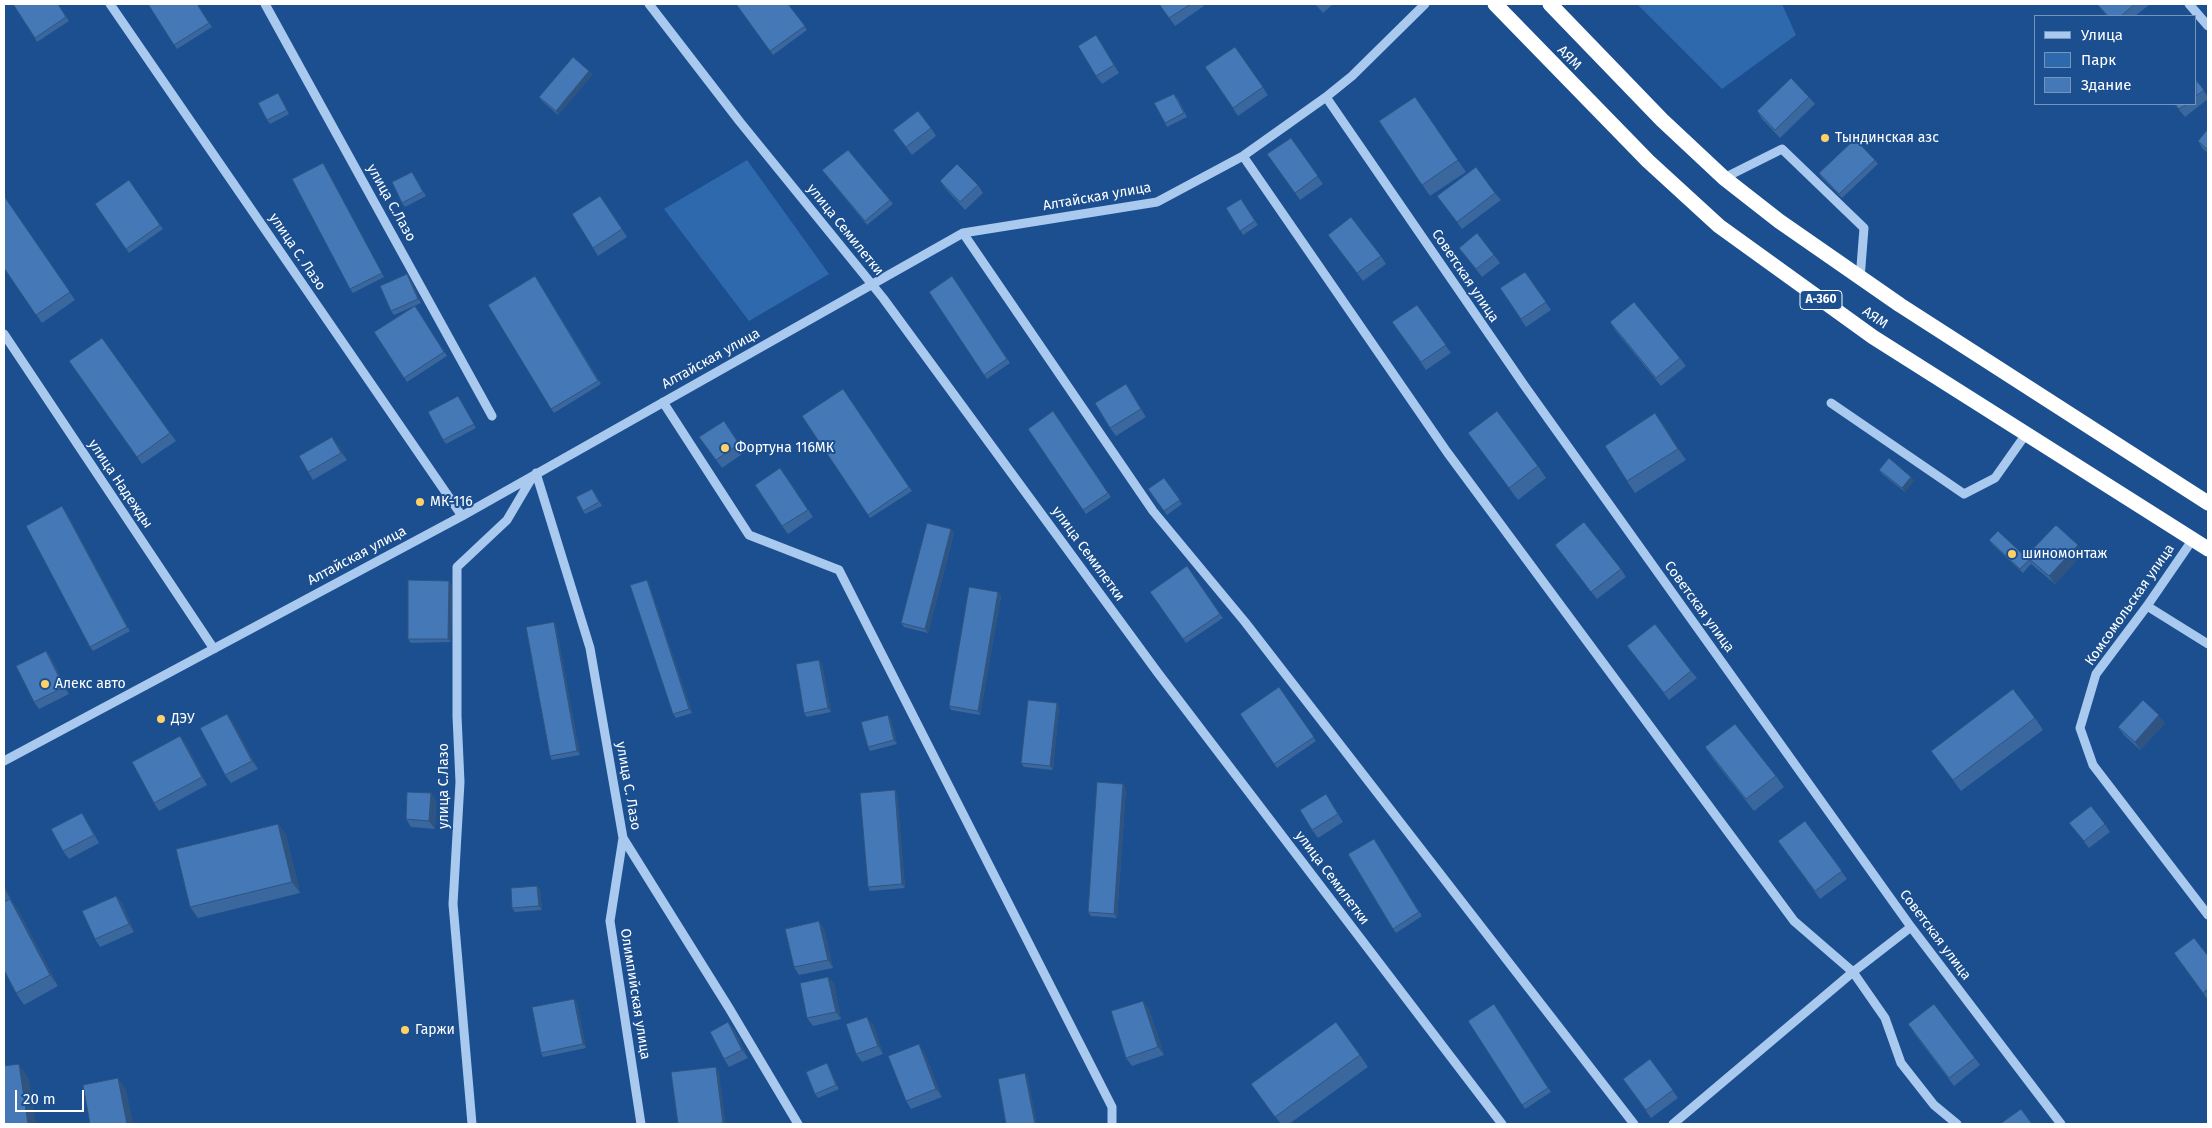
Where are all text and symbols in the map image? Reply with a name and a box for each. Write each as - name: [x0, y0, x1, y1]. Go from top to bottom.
- legend: [2034, 15, 2197, 105]
- text: Улица: [2081, 26, 2123, 44]
- street label: АЯМ: [1553, 42, 1585, 74]
- text: Парк: [2081, 51, 2116, 69]
- text: Здание: [2081, 76, 2131, 94]
- place label: Тындинская азс: [1835, 130, 1939, 146]
- marker: Тындинская азс: [1819, 132, 1831, 144]
- street label: улица С.Лазо: [363, 161, 419, 245]
- street label: Алтайская улица: [1042, 179, 1152, 215]
- street label: улица Семилетки: [803, 181, 887, 279]
- street label: улица С. Лазо: [265, 210, 329, 294]
- street label: Советская улица: [1428, 226, 1502, 326]
- road number: А-360: [1800, 290, 1842, 310]
- street label: АЯМ: [1859, 303, 1891, 333]
- street label: Алтайская улица: [659, 325, 763, 393]
- street label: улица Надежды: [84, 436, 156, 532]
- place label: Фортуна 116МК: [735, 440, 834, 456]
- marker: Фортуна 116МК: [719, 442, 731, 454]
- place label: МК-116: [430, 494, 473, 510]
- marker: МК-116: [414, 496, 426, 508]
- street label: улица Семилетки: [1048, 503, 1128, 605]
- street label: Алтайская улица: [305, 523, 409, 589]
- street label: Комсомольская улица: [2082, 541, 2178, 669]
- place label: шиномонтаж: [2022, 546, 2107, 562]
- marker: шиномонтаж: [2006, 548, 2018, 560]
- street label: Советская улица: [1660, 558, 1738, 656]
- place label: Алекс авто: [55, 676, 126, 692]
- marker: Алекс авто: [39, 678, 51, 690]
- place label: ДЭУ: [171, 711, 194, 727]
- marker: ДЭУ: [155, 713, 167, 725]
- street label: улица С. Лазо: [612, 740, 644, 832]
- street label: улица С.Лазо: [436, 743, 452, 829]
- street label: улица Семилетки: [1291, 828, 1373, 928]
- street label: Советская улица: [1896, 887, 1974, 983]
- street label: Олимпийская улица: [616, 927, 654, 1061]
- place label: Гаржи: [415, 1022, 455, 1038]
- marker: Гаржи: [399, 1024, 411, 1036]
- scale bar: [18, 1080, 86, 1112]
- text: 20 m: [23, 1090, 56, 1108]

